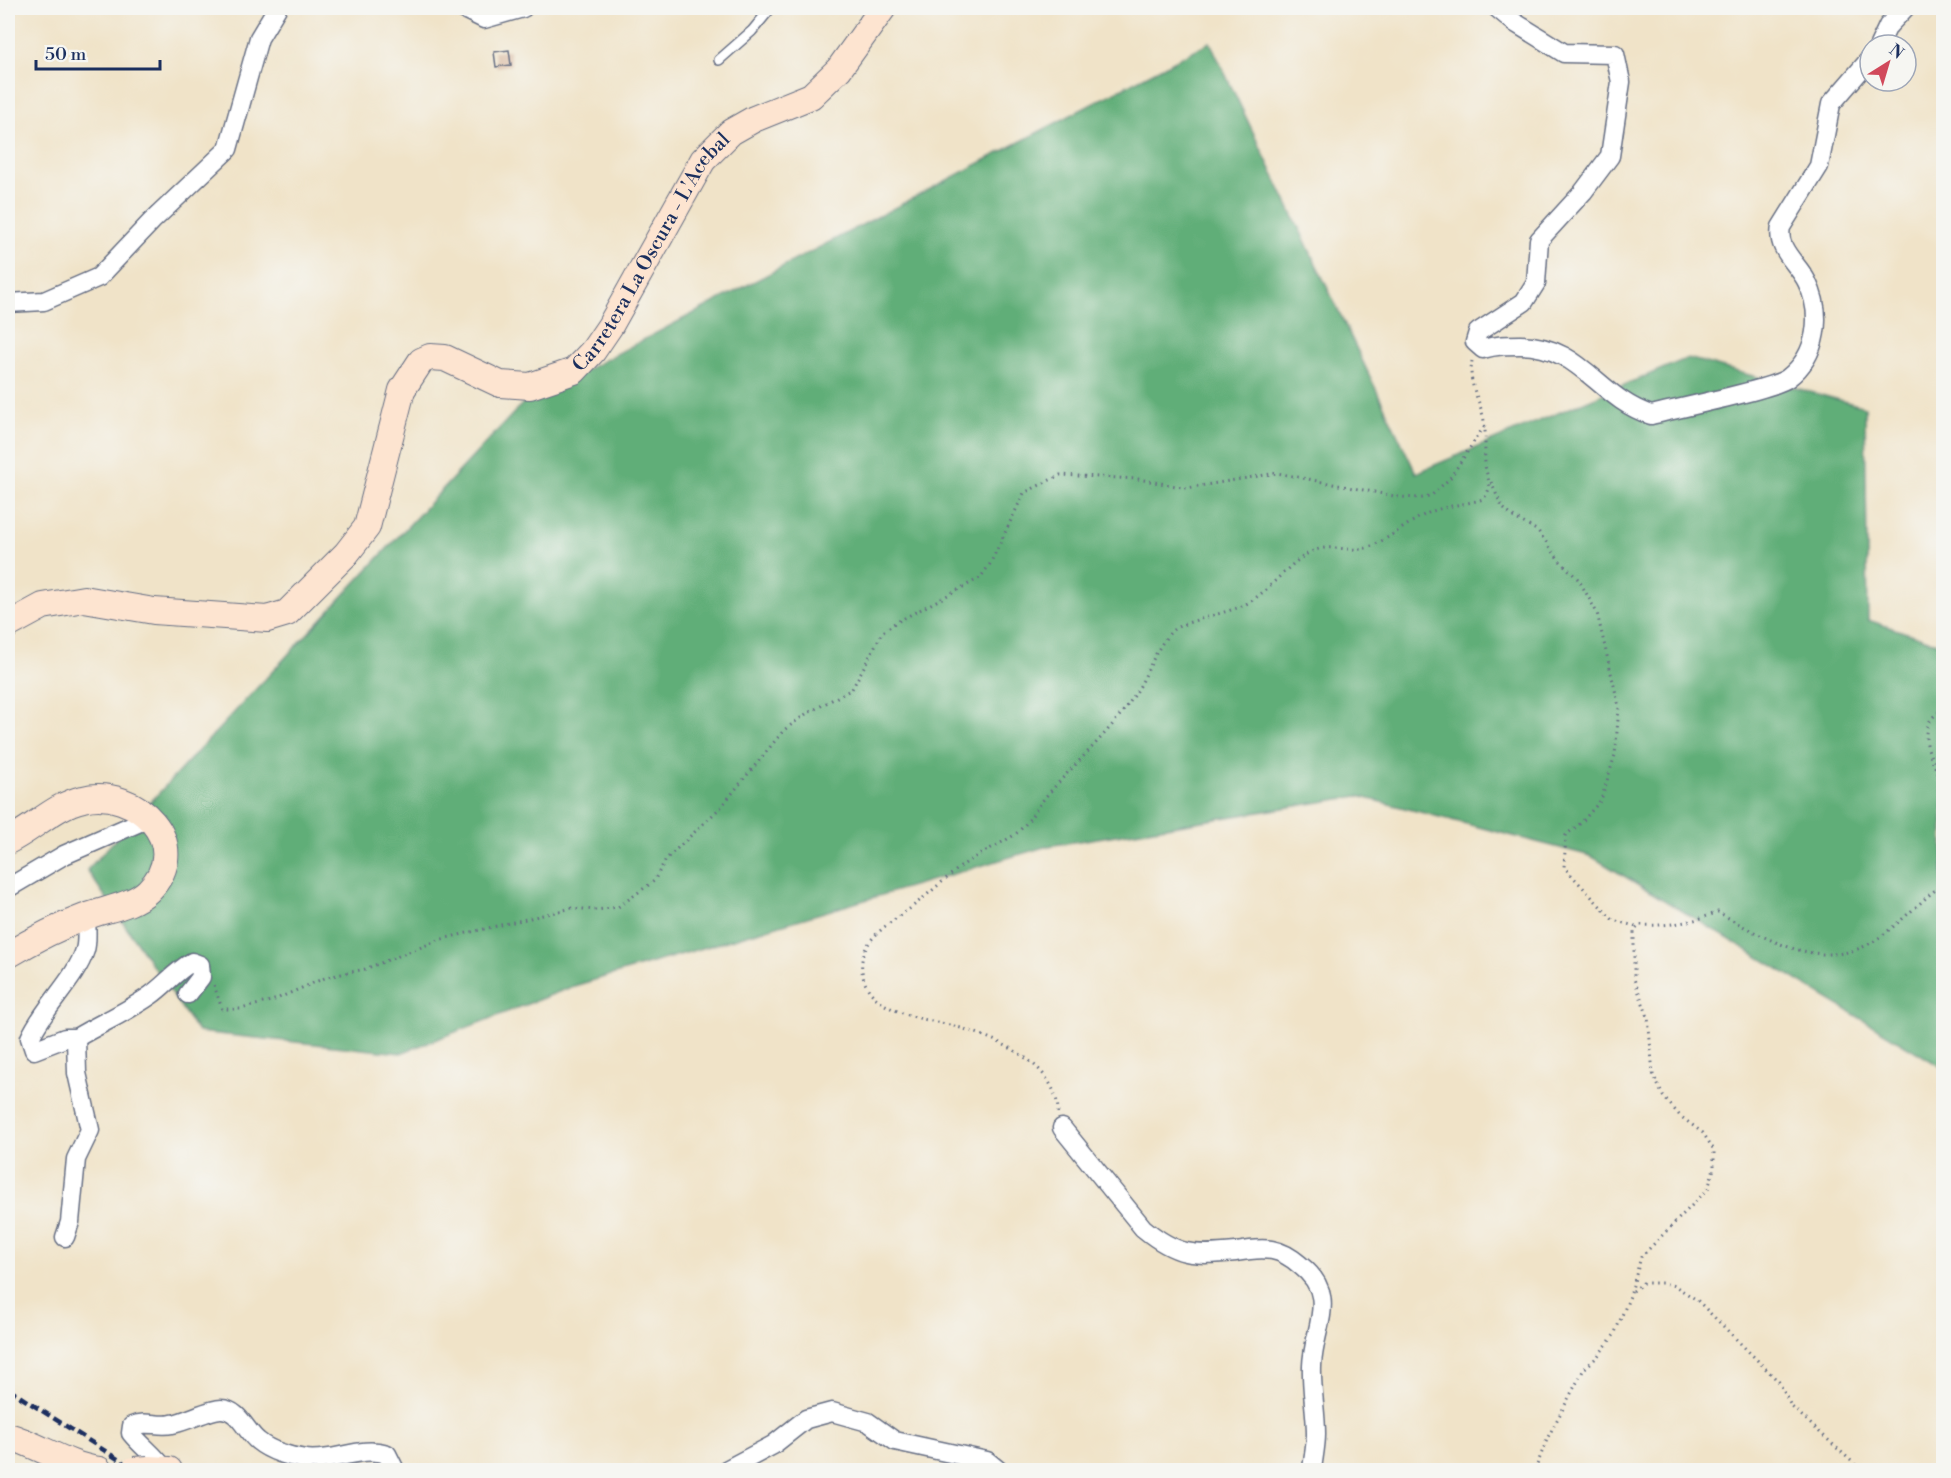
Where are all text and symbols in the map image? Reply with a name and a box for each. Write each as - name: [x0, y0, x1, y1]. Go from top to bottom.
- scale bar: [36, 33, 160, 71]
- north arrow: [1858, 33, 1918, 93]
- text: N: [1885, 40, 1908, 64]
- text: 50 m: [45, 43, 87, 66]
- street label: Carretera La Oscura - L'Acebal: [567, 127, 736, 377]

